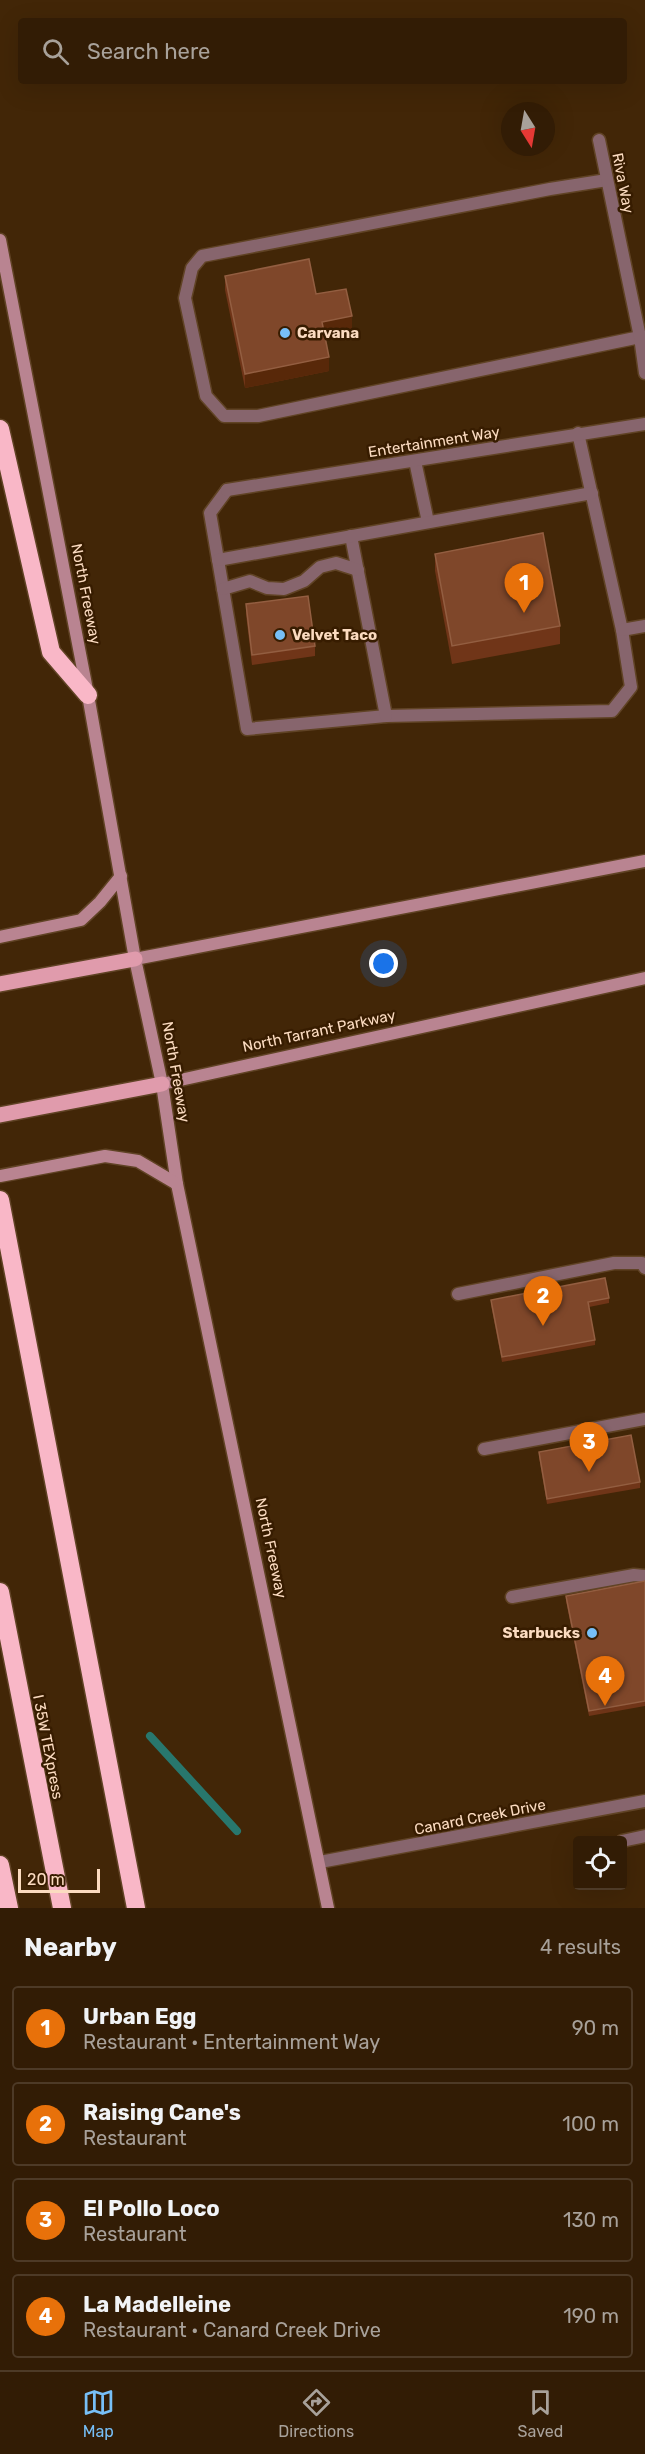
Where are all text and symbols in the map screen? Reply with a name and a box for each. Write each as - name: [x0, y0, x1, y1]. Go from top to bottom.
- search box: [18, 18, 627, 84]
- icon: search: [39, 35, 72, 68]
- text: Search here: [87, 38, 210, 65]
- north arrow: [501, 102, 555, 156]
- street label: Riva Way: [608, 151, 638, 215]
- place label: Carvana: [297, 324, 359, 342]
- marker: Carvana: [278, 326, 292, 340]
- street label: Entertainment Way: [367, 423, 501, 461]
- street label: North Freeway: [67, 542, 105, 646]
- pin: 1: [504, 564, 544, 613]
- place label: Velvet Taco: [292, 626, 377, 644]
- marker: Velvet Taco: [273, 628, 287, 642]
- your location: [369, 949, 398, 978]
- street label: North Tarrant Parkway: [241, 1006, 397, 1056]
- street label: North Freeway: [158, 1020, 194, 1124]
- pin: 2: [524, 1276, 562, 1326]
- pin: 3: [570, 1422, 608, 1472]
- street label: North Freeway: [252, 1496, 290, 1600]
- place label: Starbucks: [503, 1624, 580, 1642]
- marker: Starbucks: [585, 1626, 599, 1640]
- pin: 4: [586, 1656, 624, 1706]
- street label: I 35W TEXpress: [29, 1693, 67, 1801]
- street label: Canard Creek Drive: [413, 1795, 547, 1839]
- map controls: [573, 1836, 627, 1890]
- button: locate: [573, 1836, 627, 1890]
- scale bar: [18, 1866, 100, 1894]
- text: 20 m: [27, 1870, 65, 1889]
- text: Nearby: [24, 1932, 117, 1963]
- text: 4 results: [540, 1935, 621, 1959]
- text: Urban Egg: [83, 2003, 197, 2030]
- text: 1: [41, 2016, 50, 2040]
- text: 90 m: [572, 2016, 619, 2040]
- text: Restaurant · Entertainment Way: [83, 2030, 380, 2054]
- text: Raising Cane's: [83, 2099, 241, 2126]
- text: 2: [39, 2112, 52, 2136]
- text: 100 m: [562, 2112, 619, 2136]
- text: Restaurant: [83, 2126, 187, 2150]
- text: El Pollo Loco: [83, 2195, 220, 2222]
- text: 3: [39, 2208, 52, 2232]
- text: 130 m: [563, 2208, 619, 2232]
- text: Restaurant: [83, 2222, 187, 2246]
- text: La Madelleine: [83, 2291, 231, 2318]
- text: 4: [39, 2304, 52, 2328]
- text: 190 m: [563, 2304, 619, 2328]
- text: Restaurant · Canard Creek Drive: [83, 2318, 381, 2342]
- tab: Map: [82, 2386, 115, 2441]
- tab: Directions: [278, 2386, 354, 2441]
- tab: Saved: [518, 2386, 563, 2441]

